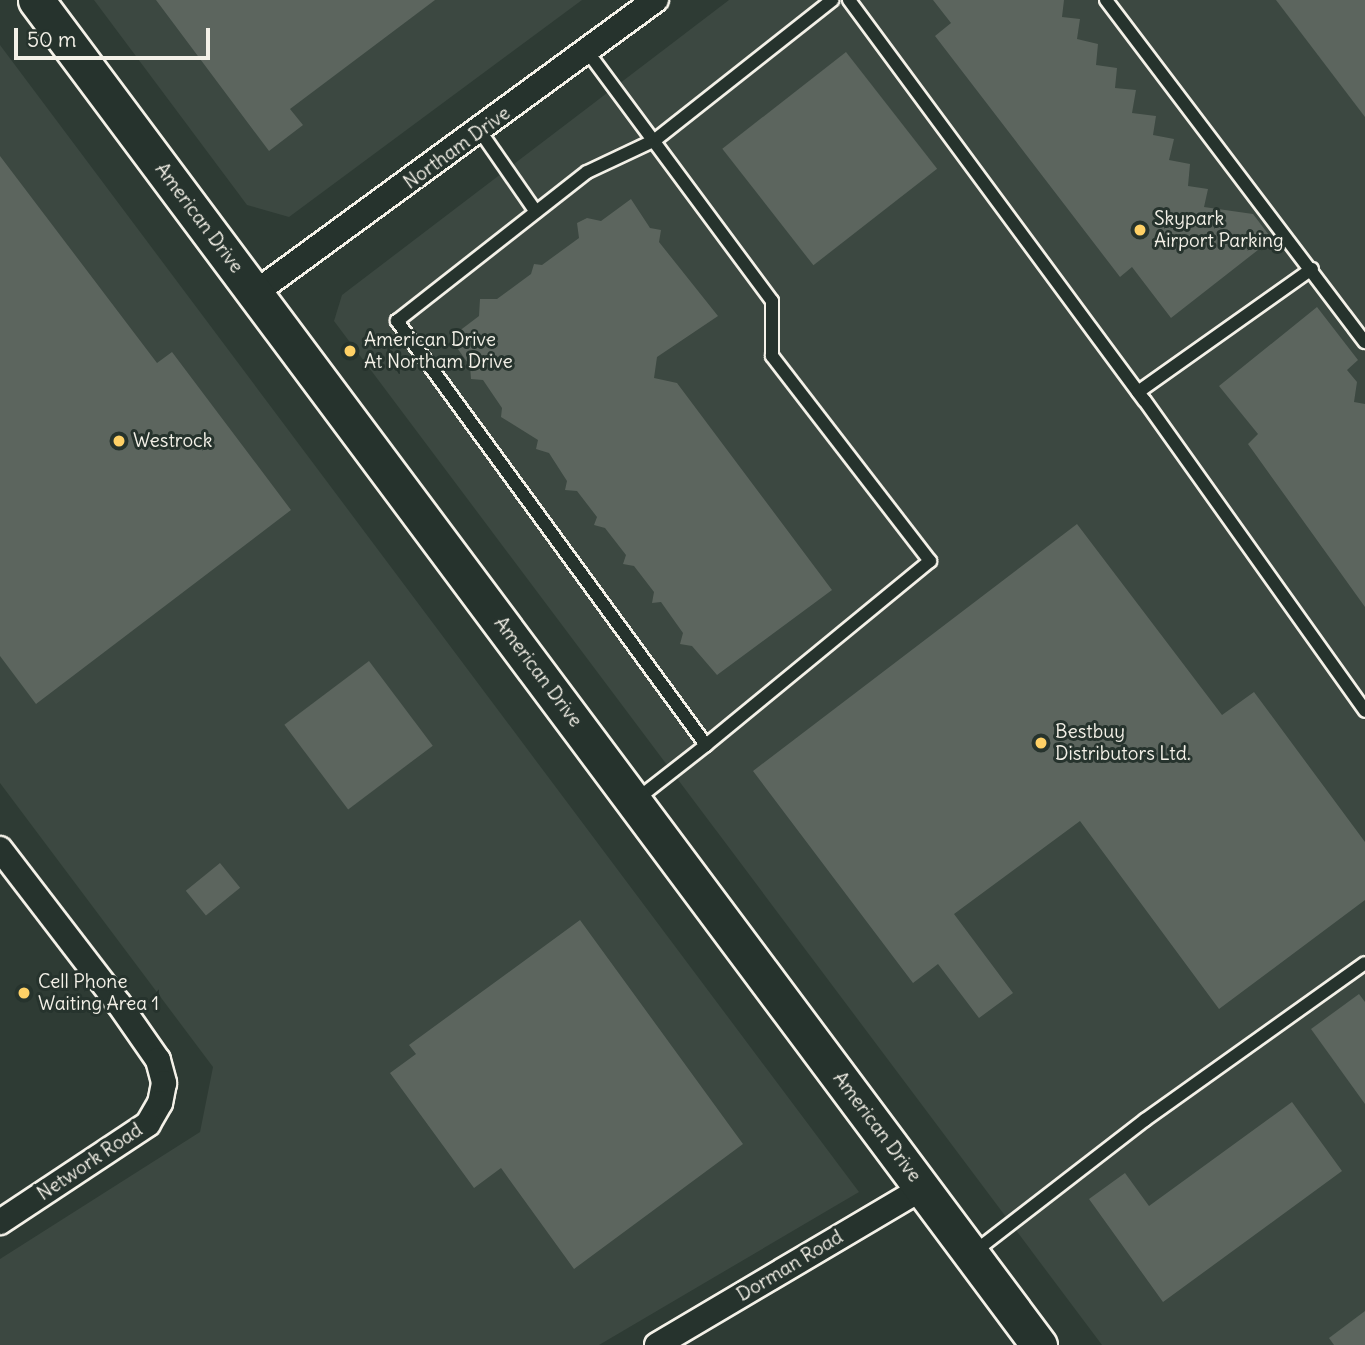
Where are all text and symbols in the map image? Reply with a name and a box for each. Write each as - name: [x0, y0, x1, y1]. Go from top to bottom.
- scale bar: [18, 14, 214, 58]
- text: 50 m: [27, 26, 76, 53]
- street label: Northam Drive: [399, 102, 515, 194]
- street label: American Drive: [150, 158, 248, 278]
- place label: Skypark Airport Parking: [1154, 208, 1284, 252]
- marker: Skypark Airport Parking: [1132, 222, 1148, 238]
- place label: American Drive At Northam Drive: [364, 329, 513, 373]
- marker: American Drive At Northam Drive: [342, 343, 358, 359]
- place label: Westrock: [133, 430, 212, 452]
- marker: Westrock: [111, 433, 127, 449]
- street label: American Drive: [489, 612, 587, 732]
- place label: Bestbuy Distributors Ltd.: [1055, 721, 1191, 765]
- marker: Bestbuy Distributors Ltd.: [1033, 735, 1049, 751]
- place label: Cell Phone Waiting Area 1: [38, 971, 159, 1015]
- marker: Cell Phone Waiting Area 1: [16, 985, 32, 1001]
- street label: American Drive: [828, 1067, 926, 1187]
- street label: Network Road: [33, 1119, 147, 1205]
- street label: Dorman Road: [733, 1225, 847, 1307]

